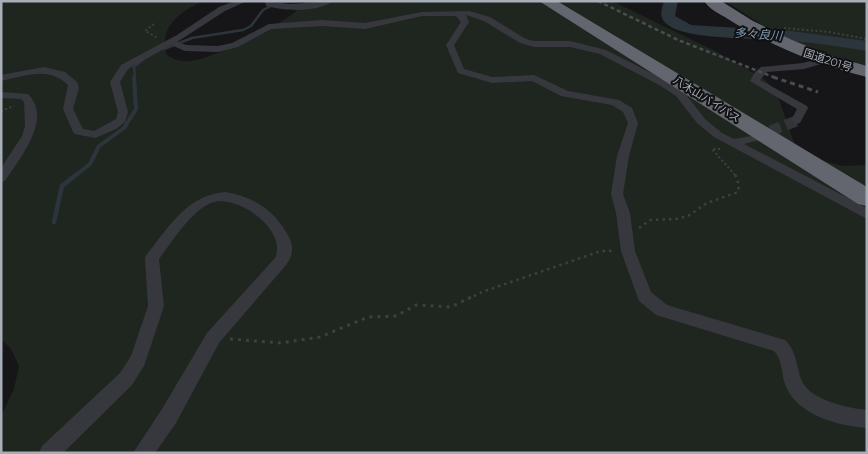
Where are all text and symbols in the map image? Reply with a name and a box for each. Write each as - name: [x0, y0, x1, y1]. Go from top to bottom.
- water label: 多々良川: [734, 25, 784, 43]
- street label: 国道201号: [802, 46, 854, 74]
- street label: 八木山バイパス: [671, 73, 743, 125]

